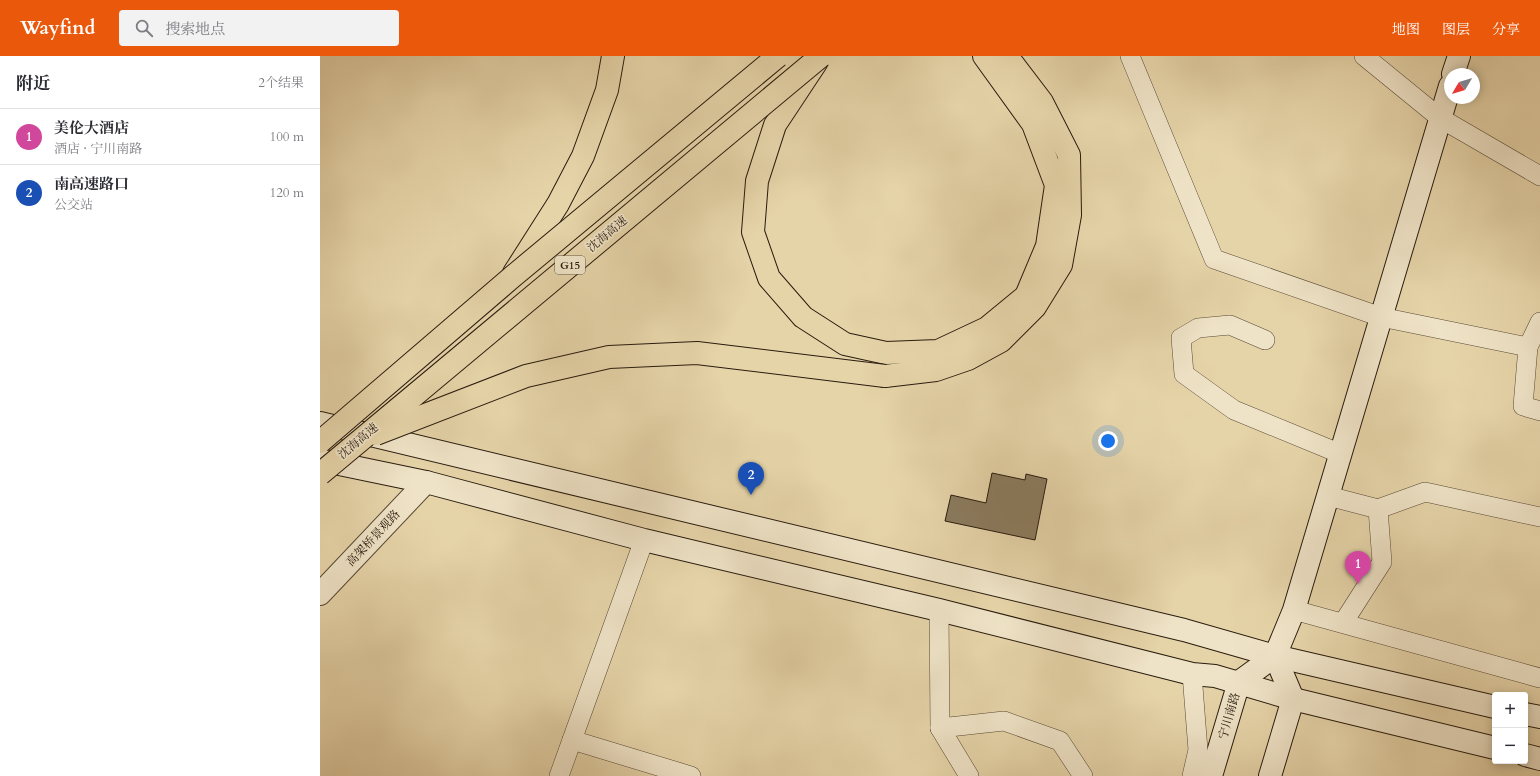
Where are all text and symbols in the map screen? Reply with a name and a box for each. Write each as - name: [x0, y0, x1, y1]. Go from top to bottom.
- search box: [119, 10, 399, 46]
- text: Wayfind: [20, 15, 95, 41]
- icon: search: [133, 17, 155, 39]
- text: 搜索地点: [165, 19, 225, 39]
- text: 地图: [1392, 20, 1420, 39]
- text: 图层: [1442, 20, 1470, 39]
- text: 分享: [1492, 20, 1520, 39]
- north arrow: [1444, 68, 1480, 104]
- text: 附近: [16, 72, 50, 95]
- text: 2个结果: [258, 74, 304, 92]
- text: 美伦大酒店: [54, 118, 129, 138]
- text: 1: [26, 128, 32, 146]
- text: 100 m: [270, 128, 304, 146]
- text: 酒店 · 宁川南路: [54, 140, 142, 158]
- text: 南高速路口: [54, 174, 129, 194]
- text: 2: [26, 184, 32, 202]
- text: 120 m: [270, 184, 304, 202]
- text: 公交站: [54, 196, 93, 214]
- street label: 沈海高速: [583, 212, 631, 256]
- road number: G15: [555, 256, 585, 274]
- street label: 沈海高速: [334, 419, 382, 463]
- your location: [1098, 431, 1118, 451]
- pin: 2: [738, 462, 764, 495]
- street label: 高架桥景观路: [343, 506, 403, 570]
- pin: 1: [1345, 551, 1371, 584]
- street label: 宁川南路: [1215, 691, 1243, 741]
- map controls: [1492, 692, 1528, 764]
- button: +: [1492, 692, 1528, 728]
- button: −: [1492, 728, 1528, 764]

